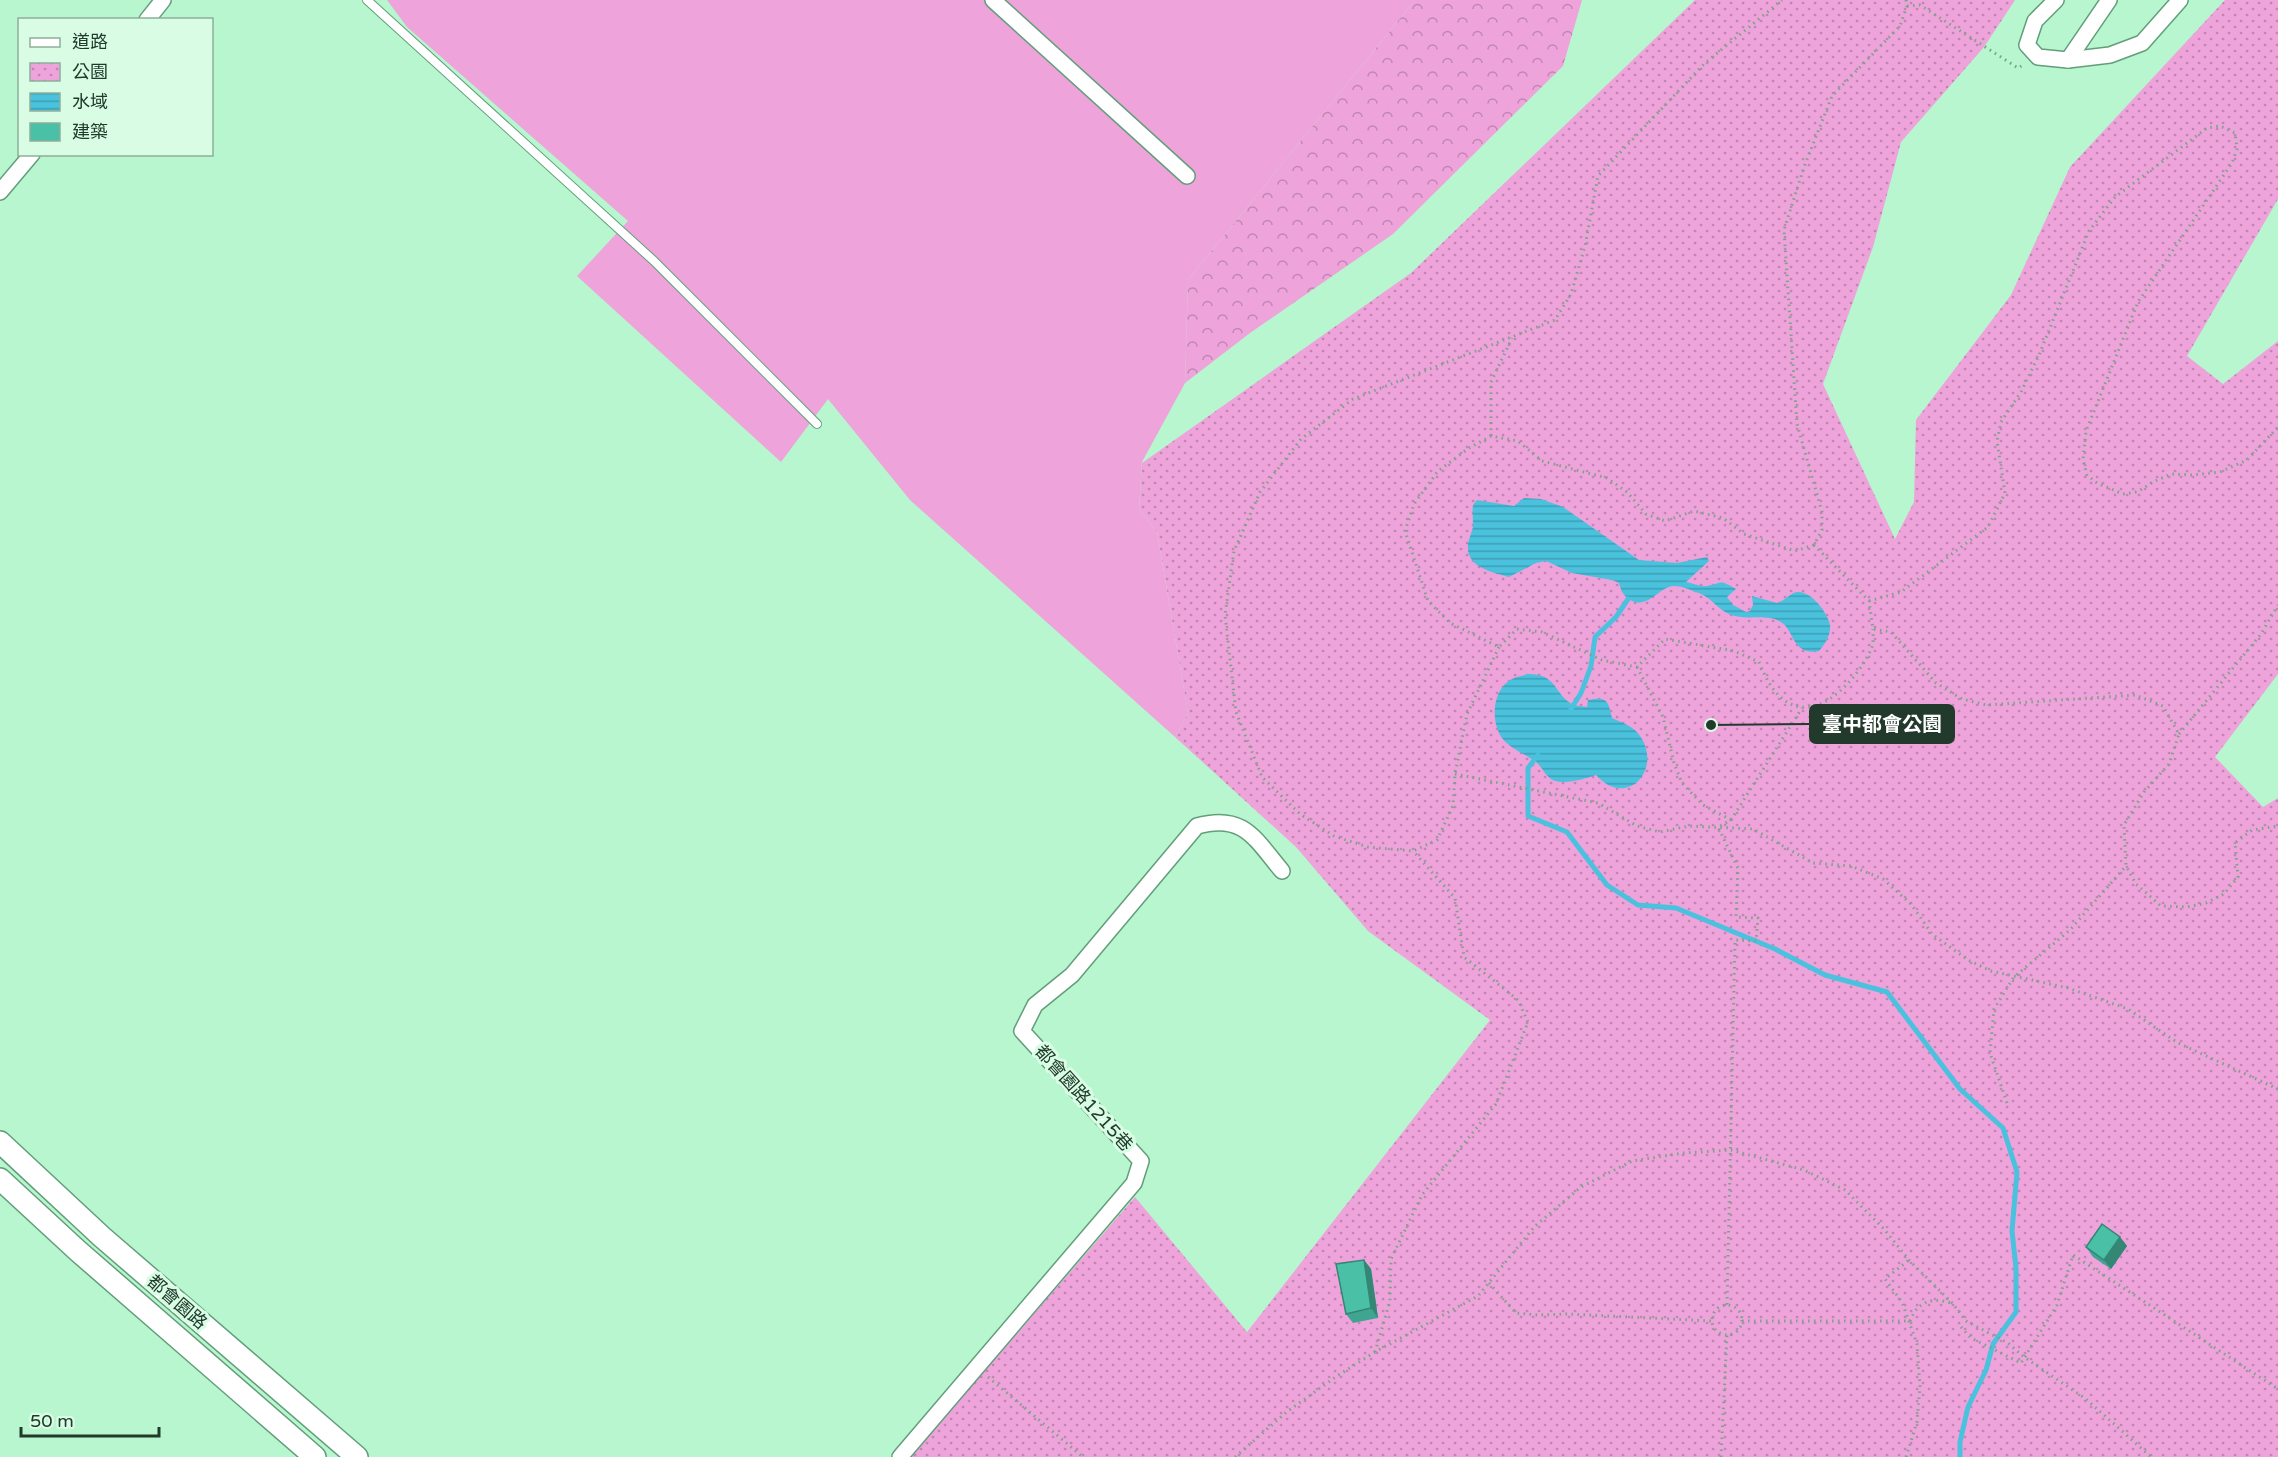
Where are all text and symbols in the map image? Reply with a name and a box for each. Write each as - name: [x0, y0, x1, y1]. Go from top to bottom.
- legend: [18, 18, 213, 156]
- text: 道路: [72, 31, 108, 53]
- text: 公園: [72, 61, 108, 83]
- text: 水域: [72, 91, 108, 113]
- text: 建築: [72, 121, 108, 143]
- callout: 臺中都會公園: [1810, 705, 1954, 743]
- text: 臺中都會公園: [1822, 713, 1942, 737]
- street label: 都會園路1215巷: [1031, 1040, 1137, 1156]
- street label: 都會園路: [143, 1270, 211, 1334]
- scale bar: [21, 1400, 159, 1438]
- text: 50 m: [30, 1410, 74, 1432]

